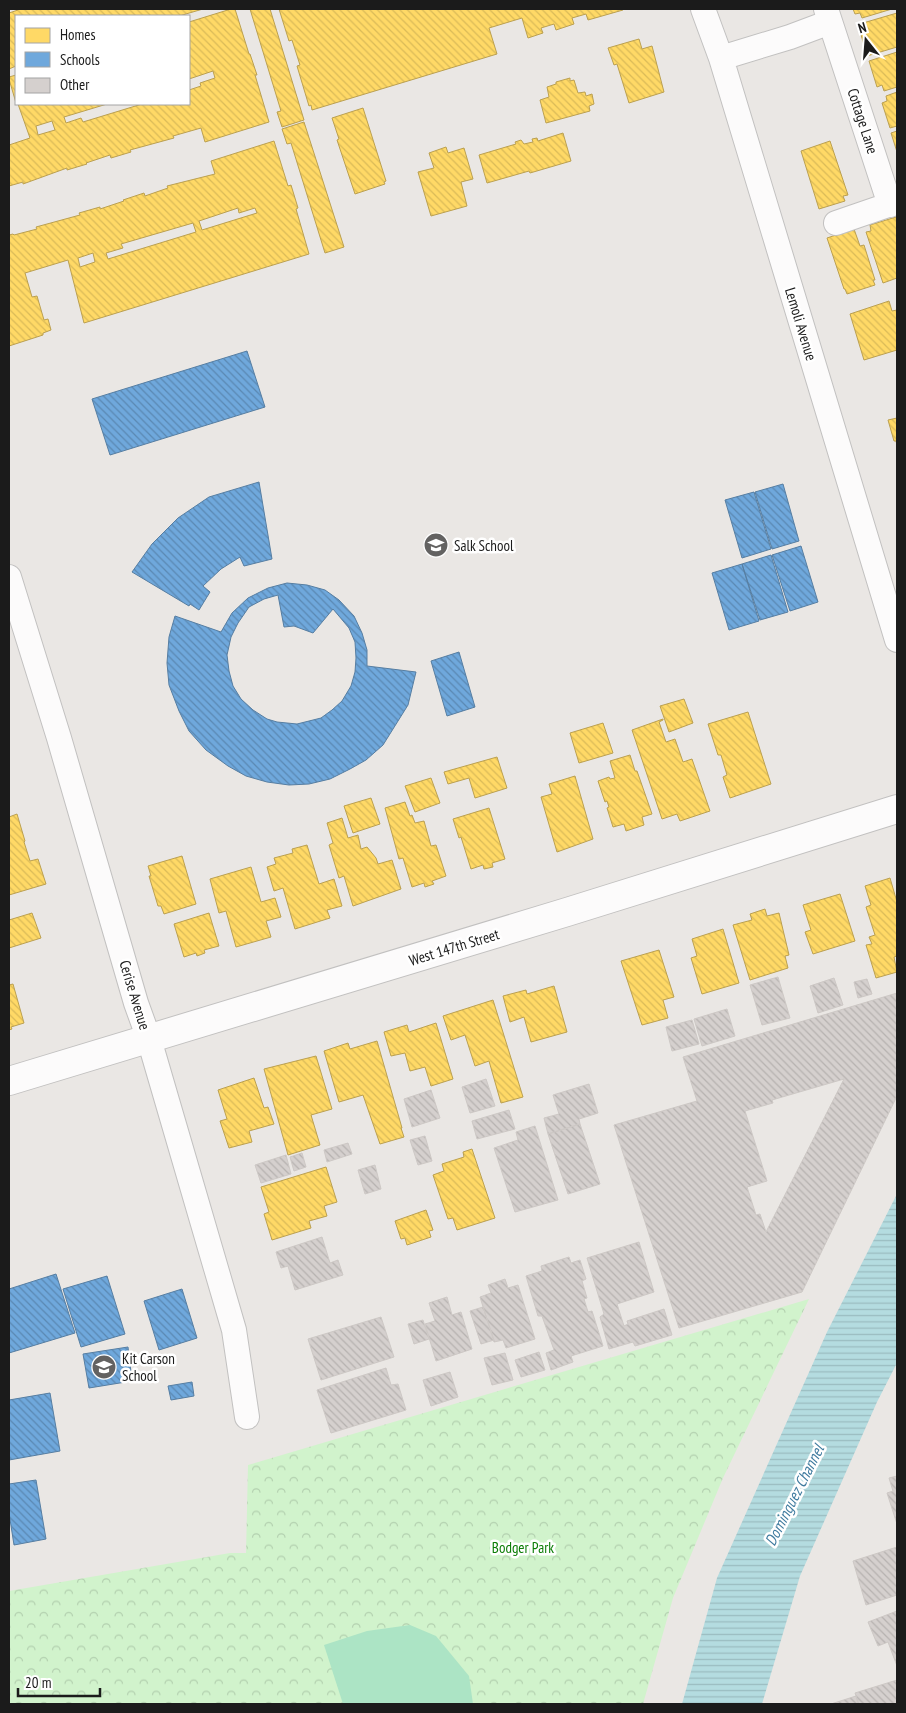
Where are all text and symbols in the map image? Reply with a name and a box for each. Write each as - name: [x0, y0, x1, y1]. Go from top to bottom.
- legend: [15, 15, 190, 105]
- north arrow: [841, 15, 891, 65]
- text: N: [856, 18, 868, 37]
- text: Homes: [60, 25, 96, 44]
- text: Schools: [60, 50, 100, 69]
- text: Other: [60, 75, 90, 94]
- street label: Cottage Lane: [843, 86, 883, 156]
- street label: Lemoli Avenue: [781, 285, 821, 363]
- school or university icon: Salk School: [423, 532, 449, 558]
- place label: Salk School: [454, 536, 514, 555]
- street label: West 147th Street: [407, 924, 501, 970]
- street label: Cerise Avenue: [115, 958, 155, 1032]
- place label: Kit Carson School: [122, 1349, 175, 1385]
- school or university icon: Kit Carson School: [91, 1354, 117, 1380]
- water label: Dominguez Channel: [760, 1440, 829, 1549]
- park label: Bodger Park: [492, 1538, 554, 1557]
- scale bar: [18, 1666, 100, 1698]
- text: 20 m: [25, 1673, 51, 1692]

